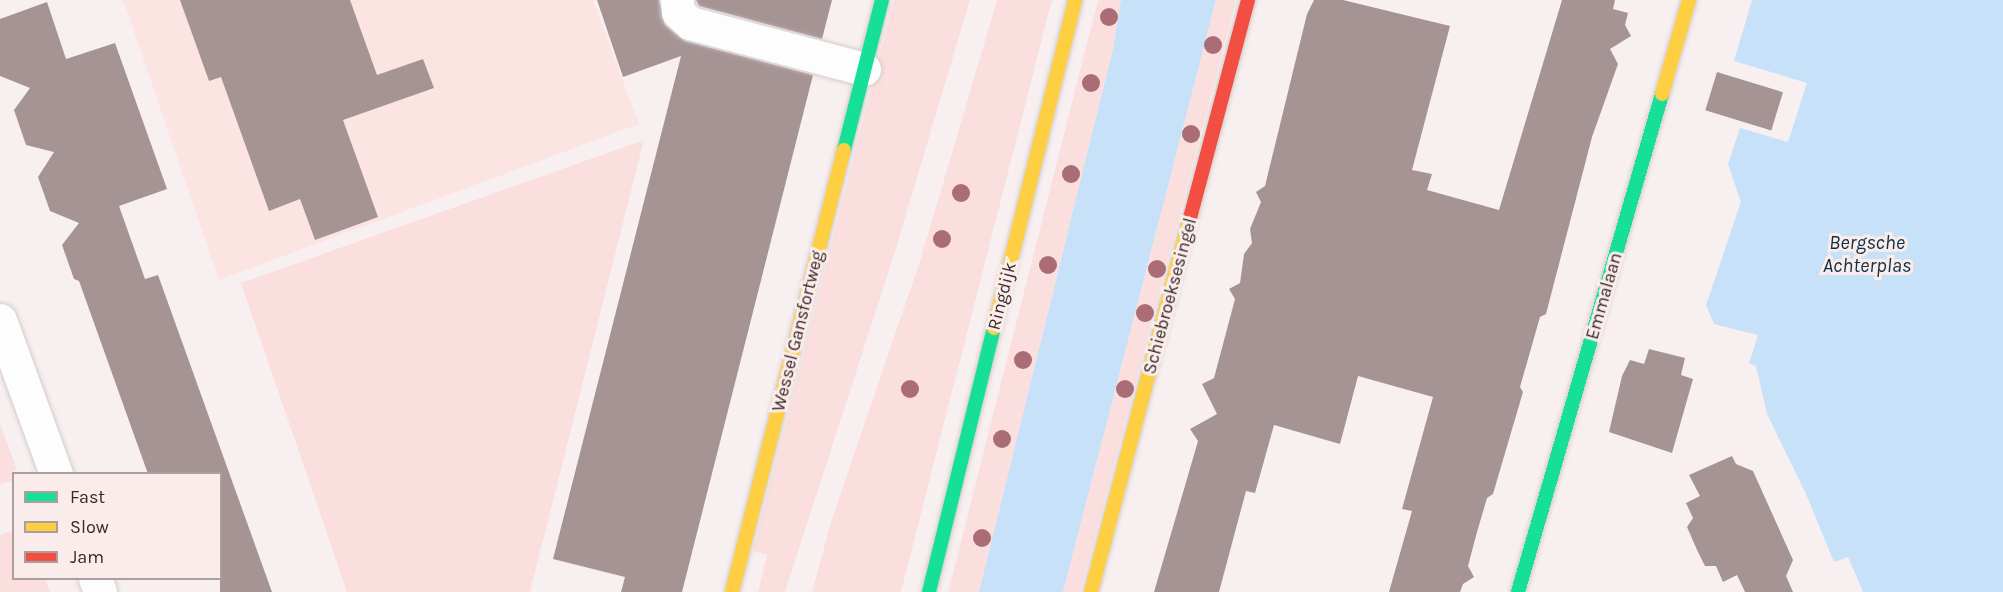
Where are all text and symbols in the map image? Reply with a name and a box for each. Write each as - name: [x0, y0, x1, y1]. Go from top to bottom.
- street label: Schiebroeksesingel: [1139, 216, 1201, 376]
- water label: Bergsche Achterplas: [1823, 230, 1911, 277]
- street label: Wessel Gansfortweg: [768, 248, 828, 414]
- street label: Emmalaan: [1581, 250, 1627, 342]
- street label: Ringdijk: [983, 260, 1021, 332]
- legend: [12, 472, 222, 580]
- text: Fast: [70, 486, 105, 508]
- text: Slow: [70, 516, 109, 538]
- text: Jam: [70, 546, 104, 568]

